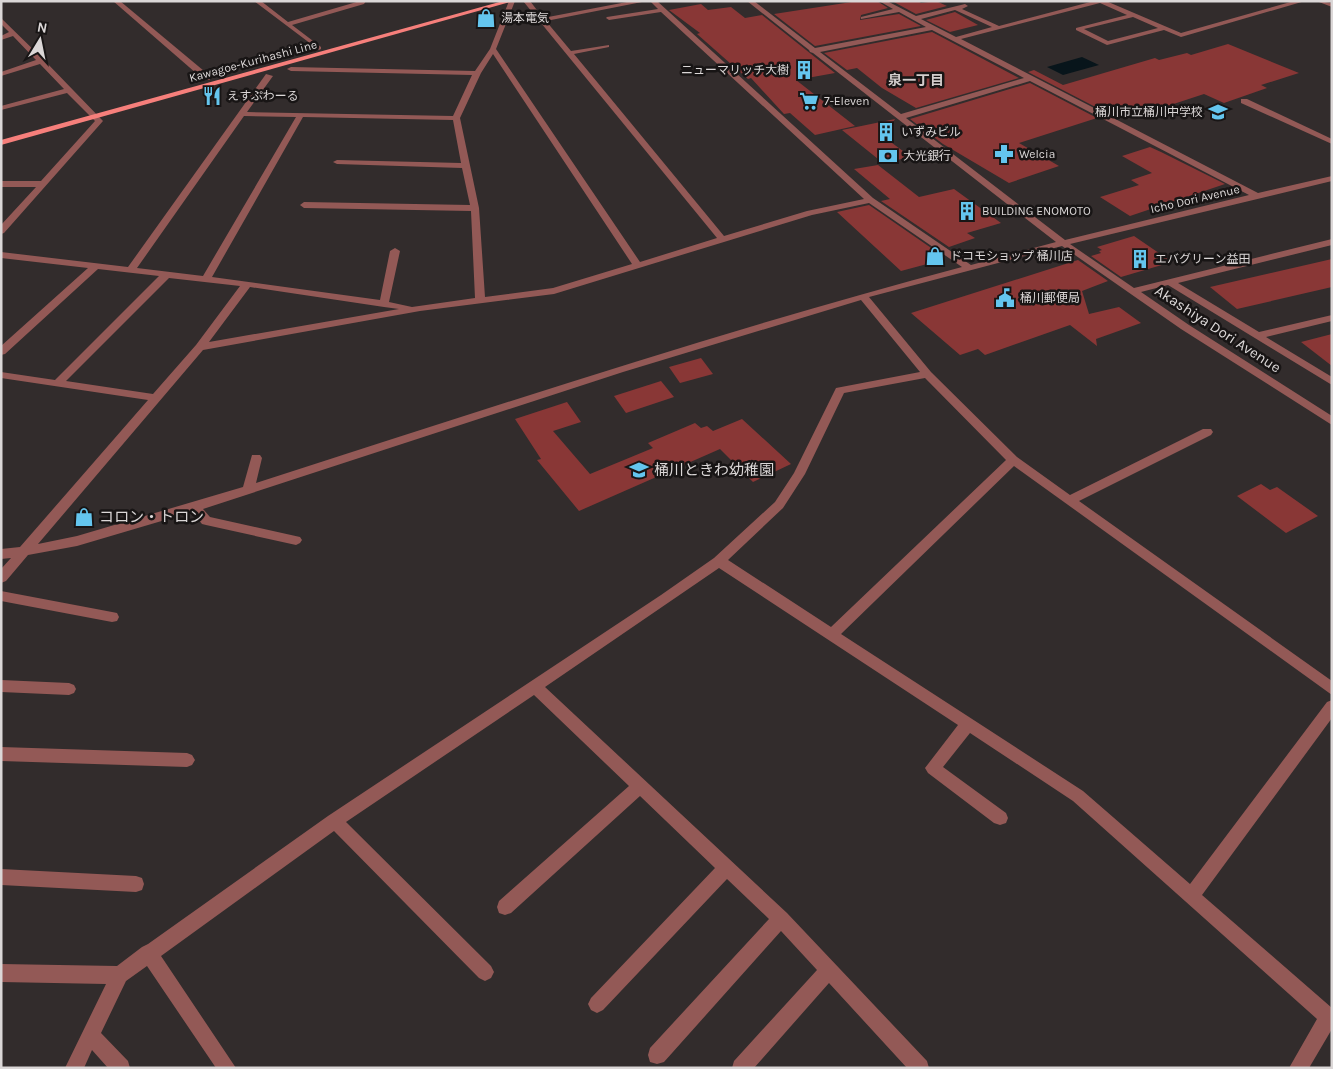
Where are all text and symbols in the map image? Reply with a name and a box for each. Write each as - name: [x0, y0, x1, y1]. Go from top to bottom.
- shop icon: 湯本電気: [475, 7, 497, 29]
- place label: 湯本電気: [501, 11, 549, 25]
- north arrow: [15, 15, 65, 65]
- text: N: [36, 18, 49, 37]
- street label: Kawagoe-Kurihashi Line: [188, 37, 318, 85]
- building icon: ニューマリッチ大樹: [793, 59, 815, 81]
- place label: ニューマリッチ大樹: [681, 63, 789, 77]
- district label: 泉一丁目: [888, 72, 944, 89]
- restaurant icon: えすぷわーる: [201, 85, 223, 107]
- place label: えすぷわーる: [227, 89, 299, 103]
- supermarket icon: 7-Eleven: [798, 90, 820, 112]
- place label: 7-Eleven: [824, 94, 870, 108]
- school or university icon: 桶川市立桶川中学校: [1207, 101, 1229, 123]
- place label: 桶川市立桶川中学校: [1095, 105, 1203, 119]
- building icon: いずみビル: [875, 121, 897, 143]
- place label: いずみビル: [901, 125, 961, 139]
- pharmacy icon: Welcia: [993, 143, 1015, 165]
- bank icon: 大光銀行: [877, 145, 899, 167]
- place label: Welcia: [1019, 147, 1055, 161]
- place label: 大光銀行: [903, 149, 951, 163]
- street label: Icho Dori Avenue: [1149, 182, 1241, 216]
- building icon: BUILDING ENOMOTO: [956, 200, 978, 222]
- place label: BUILDING ENOMOTO: [982, 204, 1091, 218]
- shop icon: ドコモショップ 桶川店: [924, 245, 946, 267]
- building icon: エバグリーン益田: [1129, 248, 1151, 270]
- place label: ドコモショップ 桶川店: [950, 249, 1073, 263]
- place label: エバグリーン益田: [1155, 252, 1250, 266]
- street label: Akashiya Dori Avenue: [1152, 282, 1284, 376]
- public building icon: 桶川郵便局: [994, 287, 1016, 309]
- place label: 桶川郵便局: [1020, 291, 1080, 305]
- school or university icon: 桶川ときわ幼稚園: [628, 459, 650, 481]
- place label: 桶川ときわ幼稚園: [654, 461, 774, 479]
- shop icon: コロン・トロン: [73, 506, 95, 528]
- place label: コロン・トロン: [99, 508, 204, 526]

